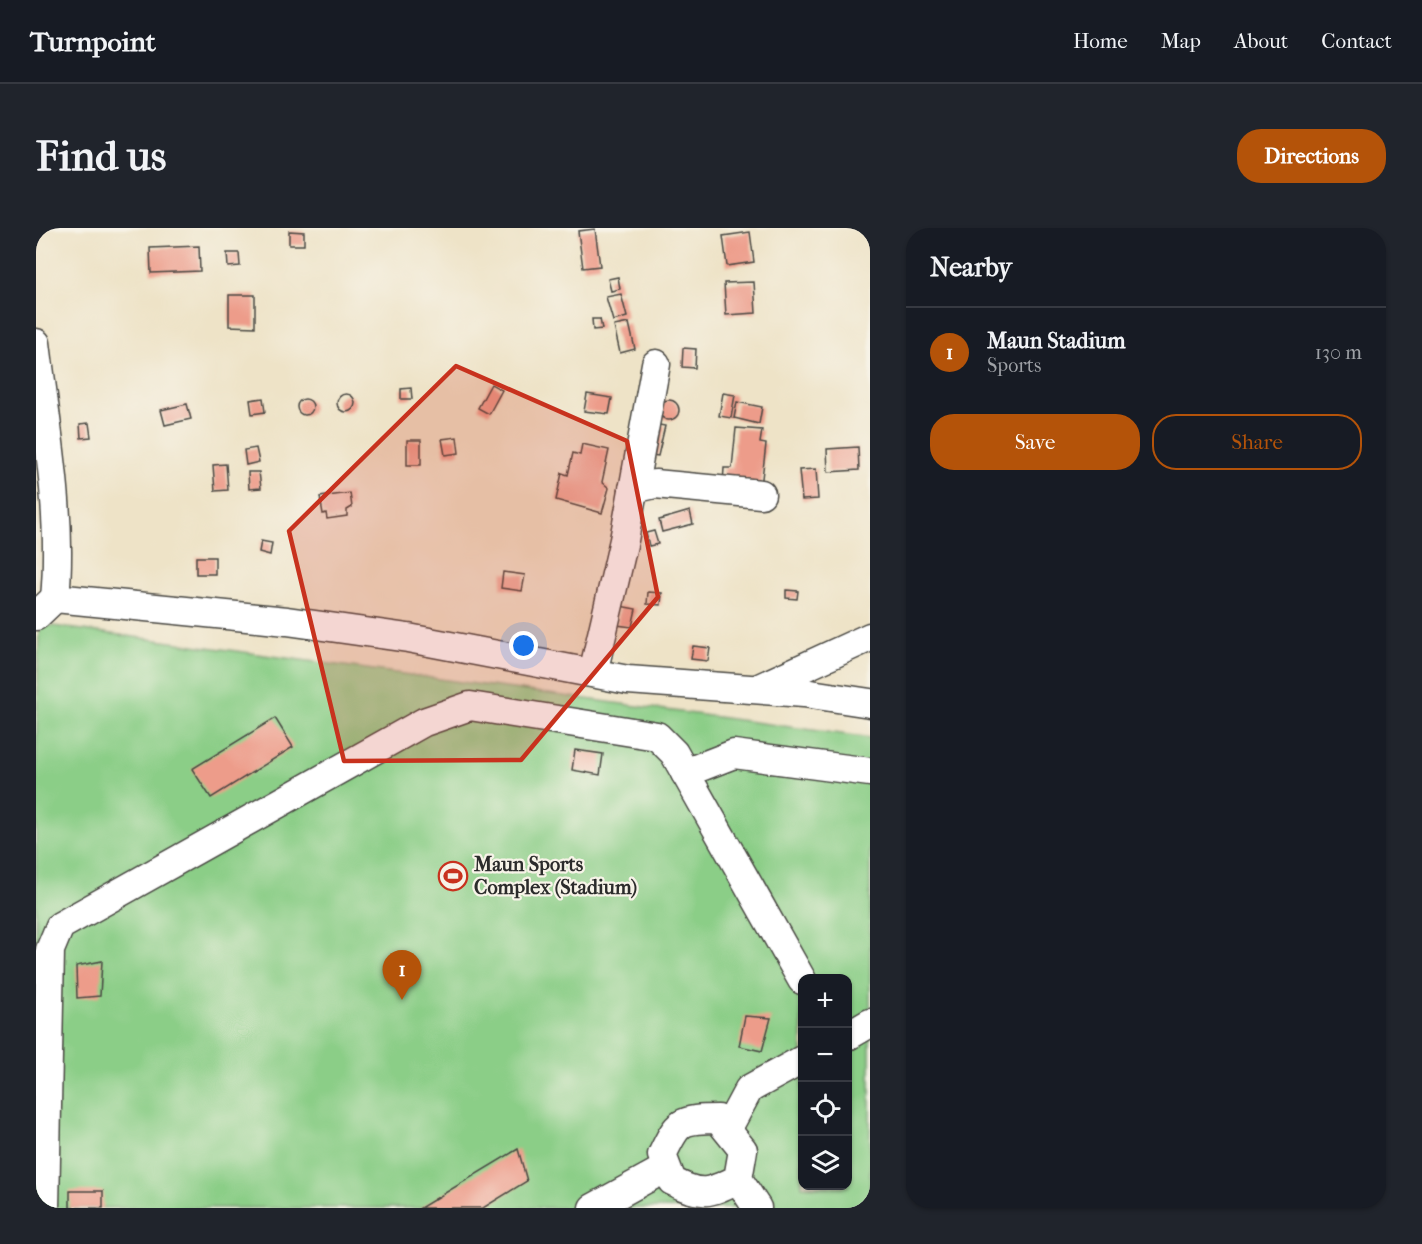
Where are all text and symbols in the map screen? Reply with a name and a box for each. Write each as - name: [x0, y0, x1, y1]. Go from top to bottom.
- text: Turnpoint: [30, 25, 156, 58]
- text: Home: [1073, 29, 1128, 53]
- text: Map: [1161, 29, 1201, 53]
- text: About: [1234, 29, 1288, 53]
- text: Contact: [1321, 29, 1392, 53]
- button: Directions: [1237, 129, 1386, 183]
- text: Find us: [36, 132, 166, 181]
- text: Nearby: [930, 252, 1012, 283]
- text: Maun Stadium: [987, 328, 1126, 354]
- text: 1: [946, 341, 953, 364]
- text: 130 m: [1315, 341, 1362, 364]
- text: Sports: [987, 354, 1041, 377]
- button: Save: [930, 414, 1140, 470]
- button: Share: [1152, 414, 1362, 470]
- your location: [509, 631, 538, 660]
- place label: Maun Sports Complex (Stadium): [473, 853, 637, 899]
- sports icon: Maun Sports Complex (Stadium): [437, 860, 469, 892]
- pin: 1: [382, 950, 422, 1000]
- map controls: [798, 974, 852, 1190]
- button: +: [798, 974, 852, 1028]
- button: −: [798, 1028, 852, 1082]
- button: locate: [798, 1082, 852, 1136]
- button: layers: [798, 1136, 852, 1190]

